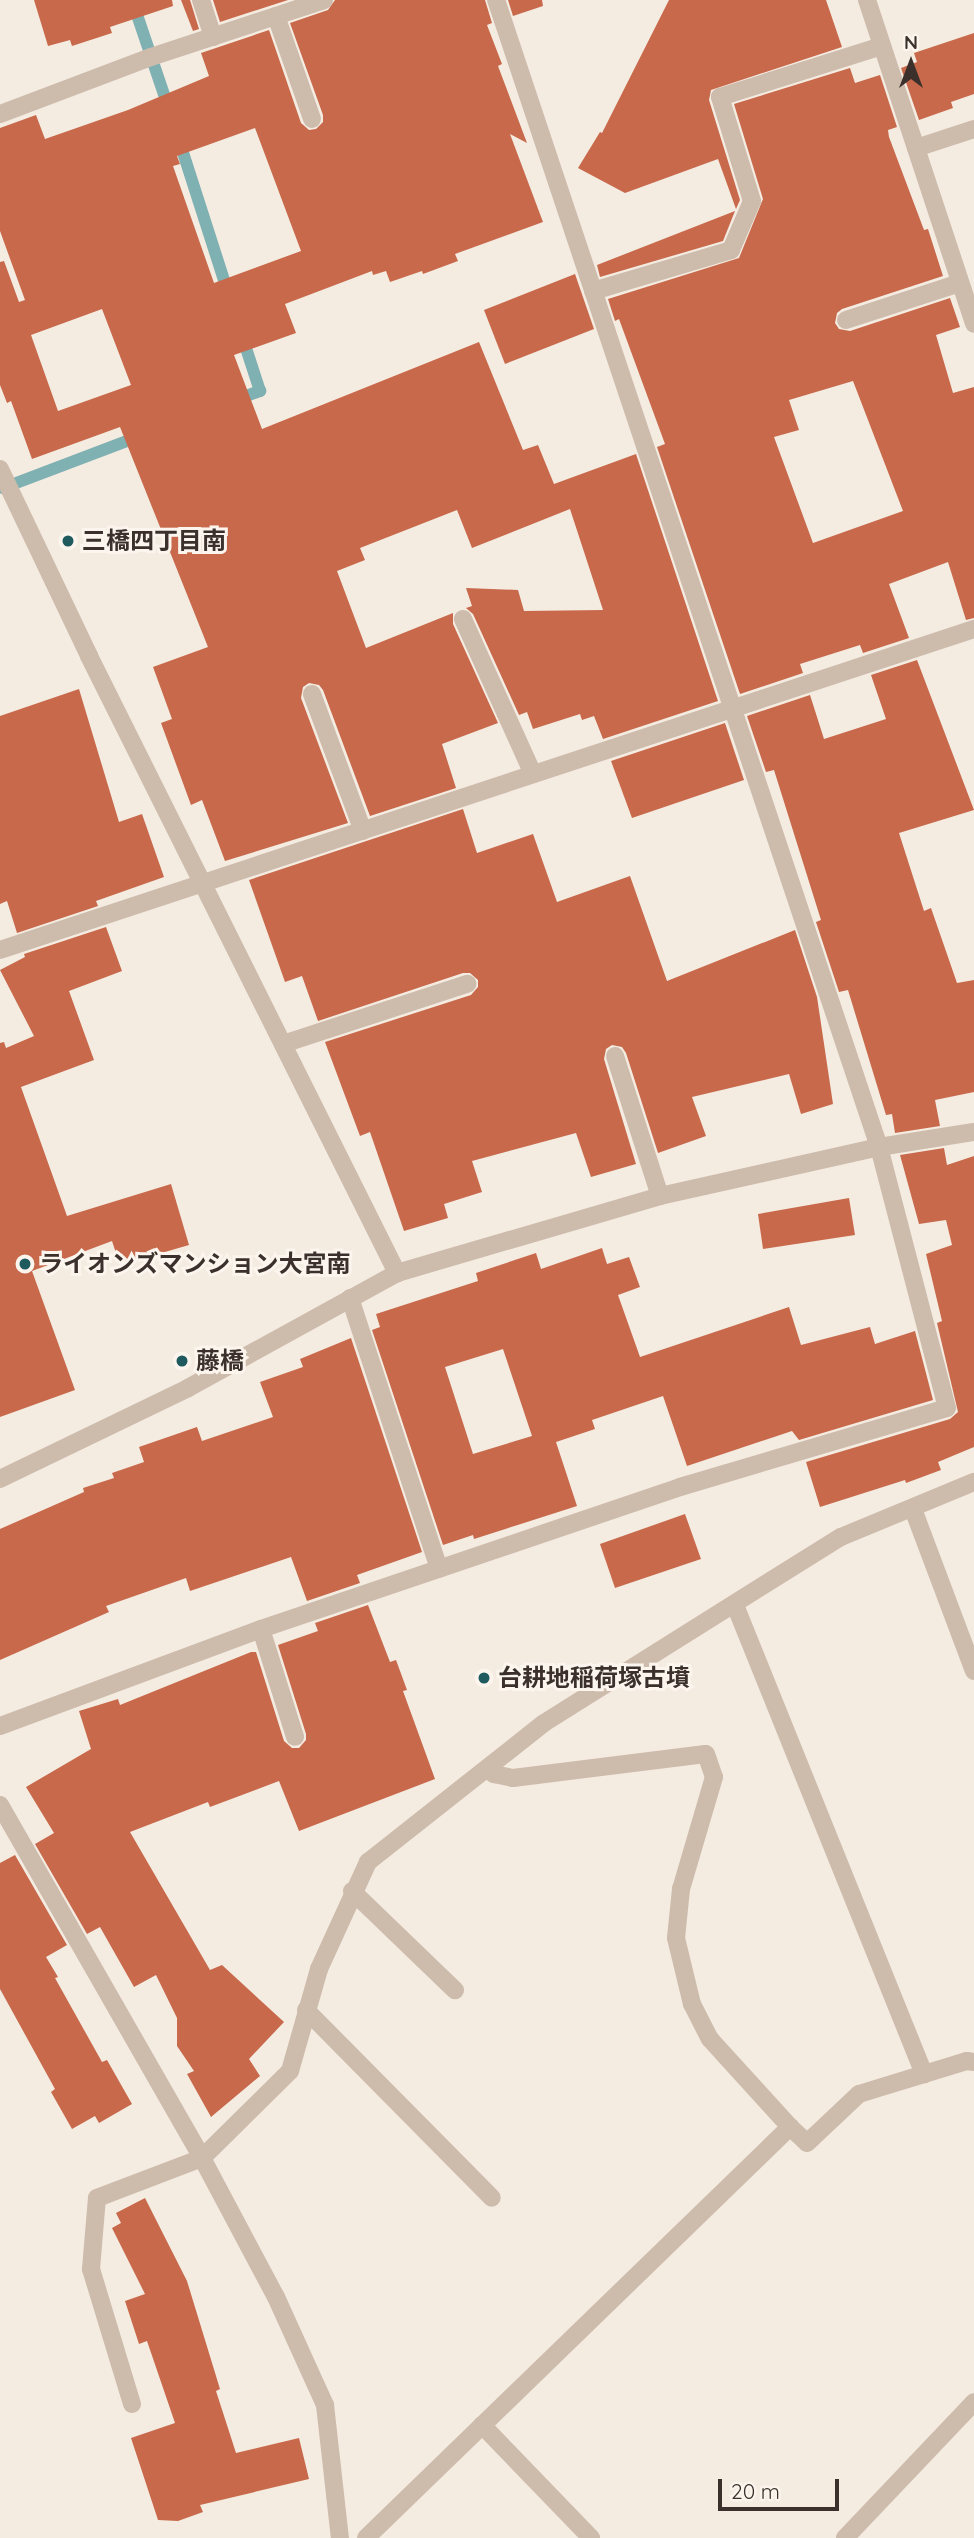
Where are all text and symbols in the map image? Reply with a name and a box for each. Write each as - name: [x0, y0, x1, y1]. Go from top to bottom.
- north arrow: [876, 28, 946, 98]
- text: N: [904, 30, 918, 54]
- place label: 三橋四丁目南: [82, 527, 226, 555]
- marker: 三橋四丁目南: [60, 533, 76, 549]
- place label: ライオンズマンション大宮南: [39, 1250, 351, 1278]
- marker: ライオンズマンション大宮南: [17, 1256, 33, 1272]
- place label: 藤橋: [196, 1347, 244, 1375]
- marker: 藤橋: [174, 1353, 190, 1369]
- place label: 台耕地稲荷塚古墳: [498, 1664, 690, 1692]
- marker: 台耕地稲荷塚古墳: [476, 1670, 492, 1686]
- scale bar: [722, 2464, 843, 2508]
- text: 20 m: [731, 2478, 780, 2504]

